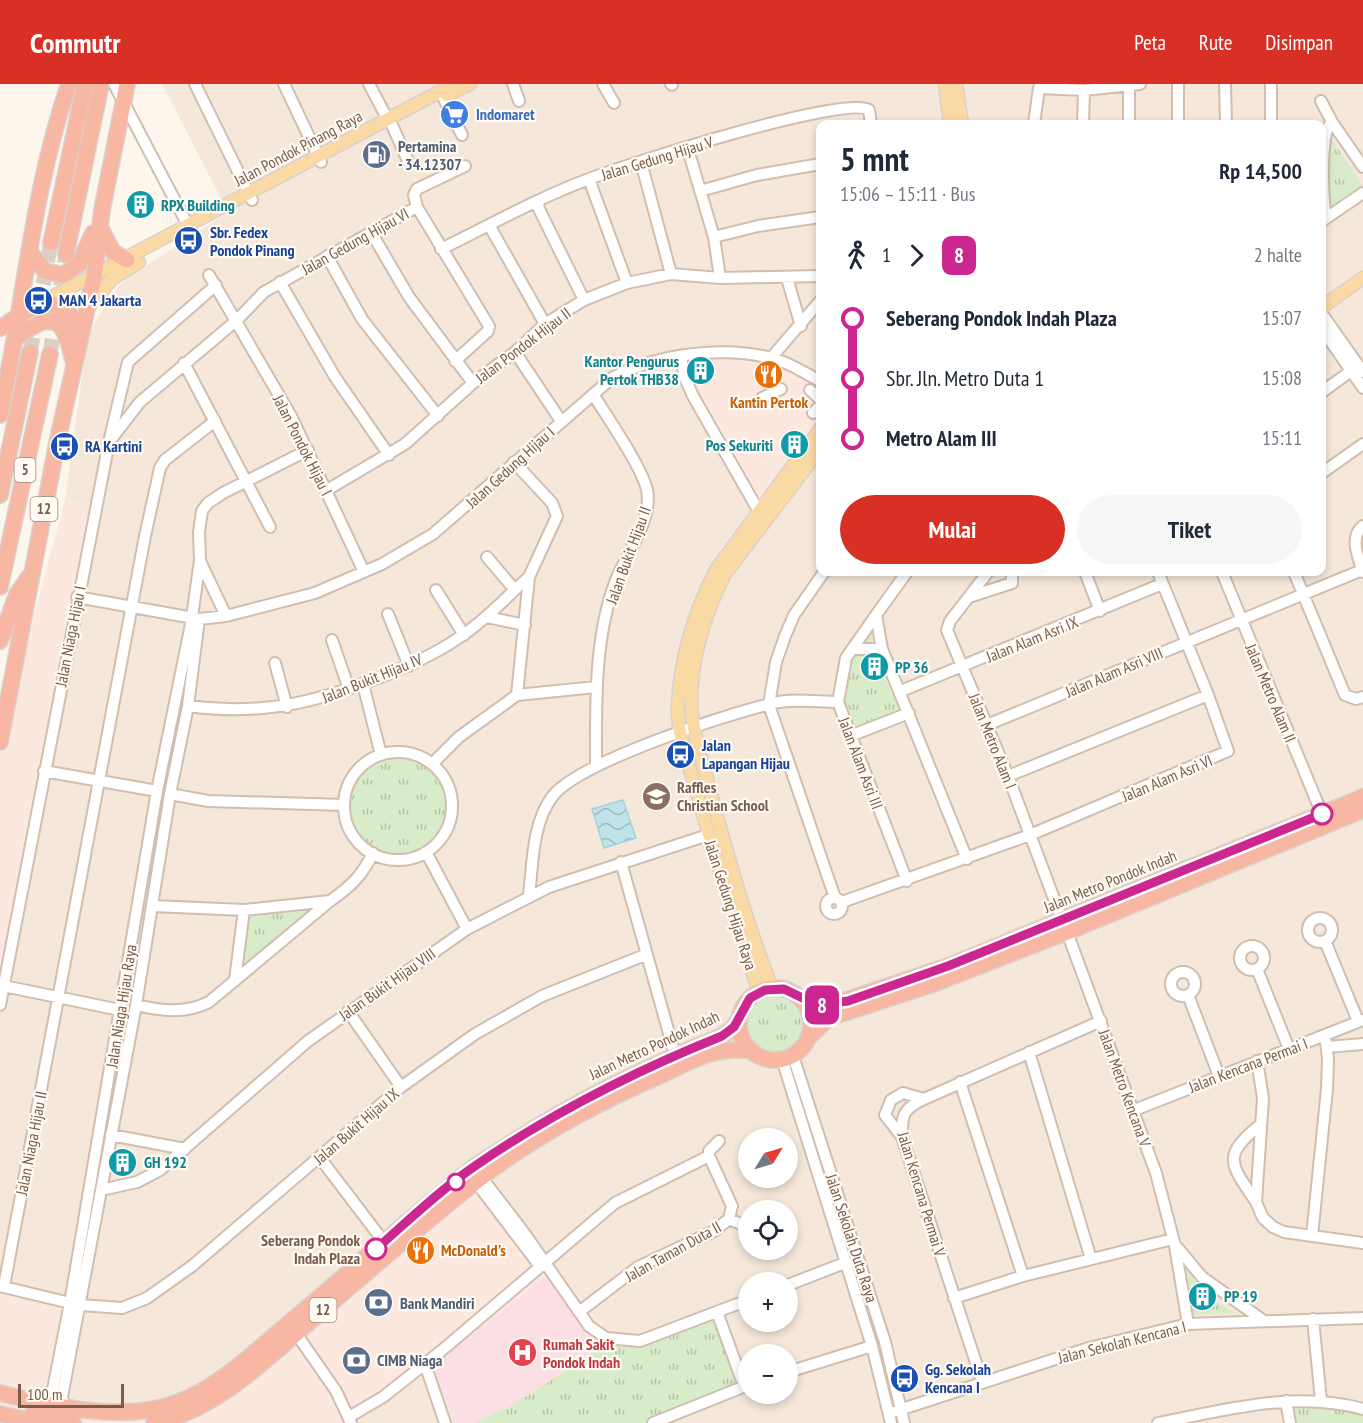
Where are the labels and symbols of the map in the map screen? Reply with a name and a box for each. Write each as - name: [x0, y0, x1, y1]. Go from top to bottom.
- supermarket icon: Indomaret: [439, 98, 471, 130]
- place label: Indomaret: [476, 104, 535, 124]
- street label: Jalan Pondok Pinang Raya: [230, 106, 366, 191]
- street label: Jalan Gedung Hijau V: [598, 131, 716, 185]
- place label: Pertamina - 34.12307: [398, 136, 462, 174]
- fuel station icon: Pertamina - 34.12307: [361, 139, 393, 171]
- building icon: RPX Building: [124, 189, 156, 221]
- place label: RPX Building: [161, 195, 235, 215]
- street label: Jalan Gedung Hijau VI: [297, 203, 412, 279]
- place label: Sbr. Fedex Pondok Pinang: [210, 222, 294, 260]
- bus stop icon: Sbr. Fedex Pondok Pinang: [173, 225, 205, 257]
- bus stop icon: MAN 4 Jakarta: [22, 284, 54, 316]
- place label: MAN 4 Jakarta: [59, 290, 142, 310]
- street label: Jalan Pondok Hijau II: [471, 303, 575, 388]
- place label: Kantor Pengurus Pertok THB38: [585, 351, 679, 389]
- building icon: Kantor Pengurus Pertok THB38: [684, 354, 716, 386]
- restaurant icon: Kantin Pertok: [753, 358, 785, 390]
- street label: Jalan Pondok Hijau I: [269, 390, 337, 499]
- place label: Kantin Pertok: [730, 392, 808, 412]
- street label: Jalan Gedung Hijau I: [461, 422, 558, 513]
- building icon: Pos Sekuriti: [778, 429, 810, 461]
- bus stop icon: RA Kartini: [48, 430, 80, 462]
- place label: Pos Sekuriti: [706, 435, 773, 455]
- place label: RA Kartini: [85, 436, 142, 456]
- road number: 5: [15, 458, 36, 482]
- road number: 12: [30, 497, 57, 521]
- street label: Jalan Bukit Hijau II: [601, 503, 655, 607]
- street label: Jalan Niaga Hijau I: [50, 584, 90, 689]
- street label: Jalan Alam Asri IX: [982, 611, 1081, 667]
- street label: Jalan Metro Alam II: [1241, 640, 1301, 745]
- street label: Jalan Alam Asri VIII: [1061, 643, 1166, 702]
- street label: Jalan Bukit Hijau IV: [318, 649, 425, 708]
- building icon: PP 36: [858, 651, 890, 683]
- place label: PP 36: [895, 657, 929, 677]
- street label: Jalan Metro Alam I: [964, 689, 1021, 792]
- street label: Jalan Alam Asri III: [834, 713, 888, 812]
- place label: Jalan Lapangan Hijau: [701, 735, 790, 773]
- bus stop icon: Jalan Lapangan Hijau: [665, 738, 697, 770]
- street label: Jalan Alam Asri VI: [1118, 750, 1215, 806]
- place label: Raffles Christian School: [677, 777, 769, 815]
- school or university icon: Raffles Christian School: [640, 780, 672, 812]
- unlabelled marker: [1311, 803, 1333, 825]
- street label: Jalan Gedung Hijau Raya: [700, 837, 761, 972]
- street label: Jalan Metro Pondok Indah: [1040, 845, 1179, 917]
- street label: Jalan Niaga Hijau Raya: [101, 943, 141, 1070]
- street label: Jalan Bukit Hijau VIII: [334, 943, 439, 1025]
- line badge: 8: [802, 986, 842, 1024]
- street label: Jalan Metro Pondok Indah: [585, 1006, 722, 1084]
- street label: Jalan Metro Kencana V: [1094, 1026, 1156, 1150]
- street label: Jalan Kencana Permai I: [1185, 1033, 1310, 1097]
- street label: Jalan Bukit Hijau IX: [308, 1083, 403, 1169]
- street label: Jalan Niaga Hijau II: [11, 1089, 51, 1198]
- north arrow: [738, 1128, 798, 1188]
- street label: Jalan Kencana Permai V: [893, 1128, 951, 1259]
- building icon: GH 192: [107, 1146, 139, 1178]
- place label: GH 192: [144, 1152, 187, 1172]
- street label: Jalan Sekolah Duta Raya: [822, 1170, 882, 1305]
- unlabelled marker: [447, 1173, 465, 1191]
- street label: Jalan Taman Duta II: [621, 1216, 725, 1286]
- place label: Seberang Pondok Indah Plaza: [261, 1230, 360, 1268]
- restaurant icon: McDonald's: [404, 1234, 436, 1266]
- marker: Seberang Pondok Indah Plaza: [365, 1238, 387, 1260]
- place label: McDonald's: [441, 1240, 506, 1260]
- building icon: PP 19: [1187, 1280, 1219, 1312]
- place label: PP 19: [1224, 1286, 1257, 1306]
- bank icon: Bank Mandiri: [363, 1287, 395, 1319]
- place label: Bank Mandiri: [400, 1293, 475, 1313]
- road number: 12: [310, 1298, 336, 1322]
- street label: Jalan Sekolah Kencana I: [1055, 1316, 1188, 1368]
- place label: Rumah Sakit Pondok Indah: [543, 1334, 620, 1372]
- hospital icon: Rumah Sakit Pondok Indah: [506, 1337, 538, 1369]
- bank icon: CIMB Niaga: [340, 1344, 372, 1376]
- place label: CIMB Niaga: [377, 1350, 443, 1370]
- place label: Gg. Sekolah Kencana I: [925, 1359, 991, 1397]
- bus stop icon: Gg. Sekolah Kencana I: [888, 1362, 920, 1394]
- scale bar: [18, 1381, 124, 1408]

